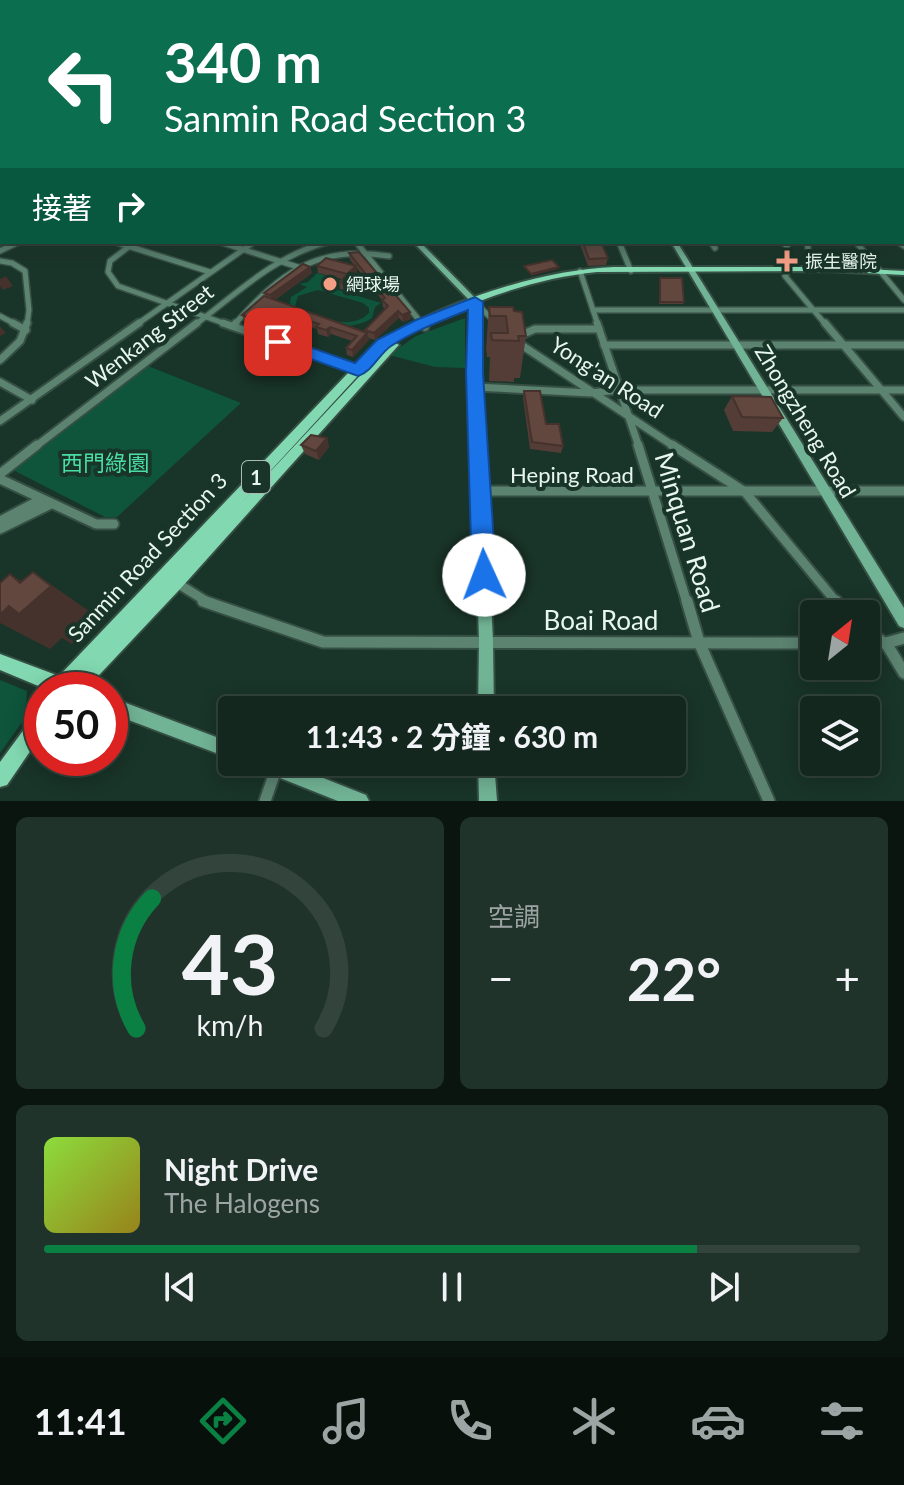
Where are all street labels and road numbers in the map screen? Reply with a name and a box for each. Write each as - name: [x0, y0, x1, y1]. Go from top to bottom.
- street label: Wenkang Street: [80, 278, 218, 394]
- street label: Yong'an Road: [545, 330, 669, 424]
- street label: Zhongzheng Road: [750, 340, 862, 502]
- street label: Minquan Road: [649, 448, 727, 616]
- road number: 1: [242, 461, 270, 493]
- street label: Heping Road: [510, 461, 634, 488]
- street label: Sanmin Road Section 3: [62, 467, 232, 647]
- street label: Boai Road: [544, 604, 658, 636]

